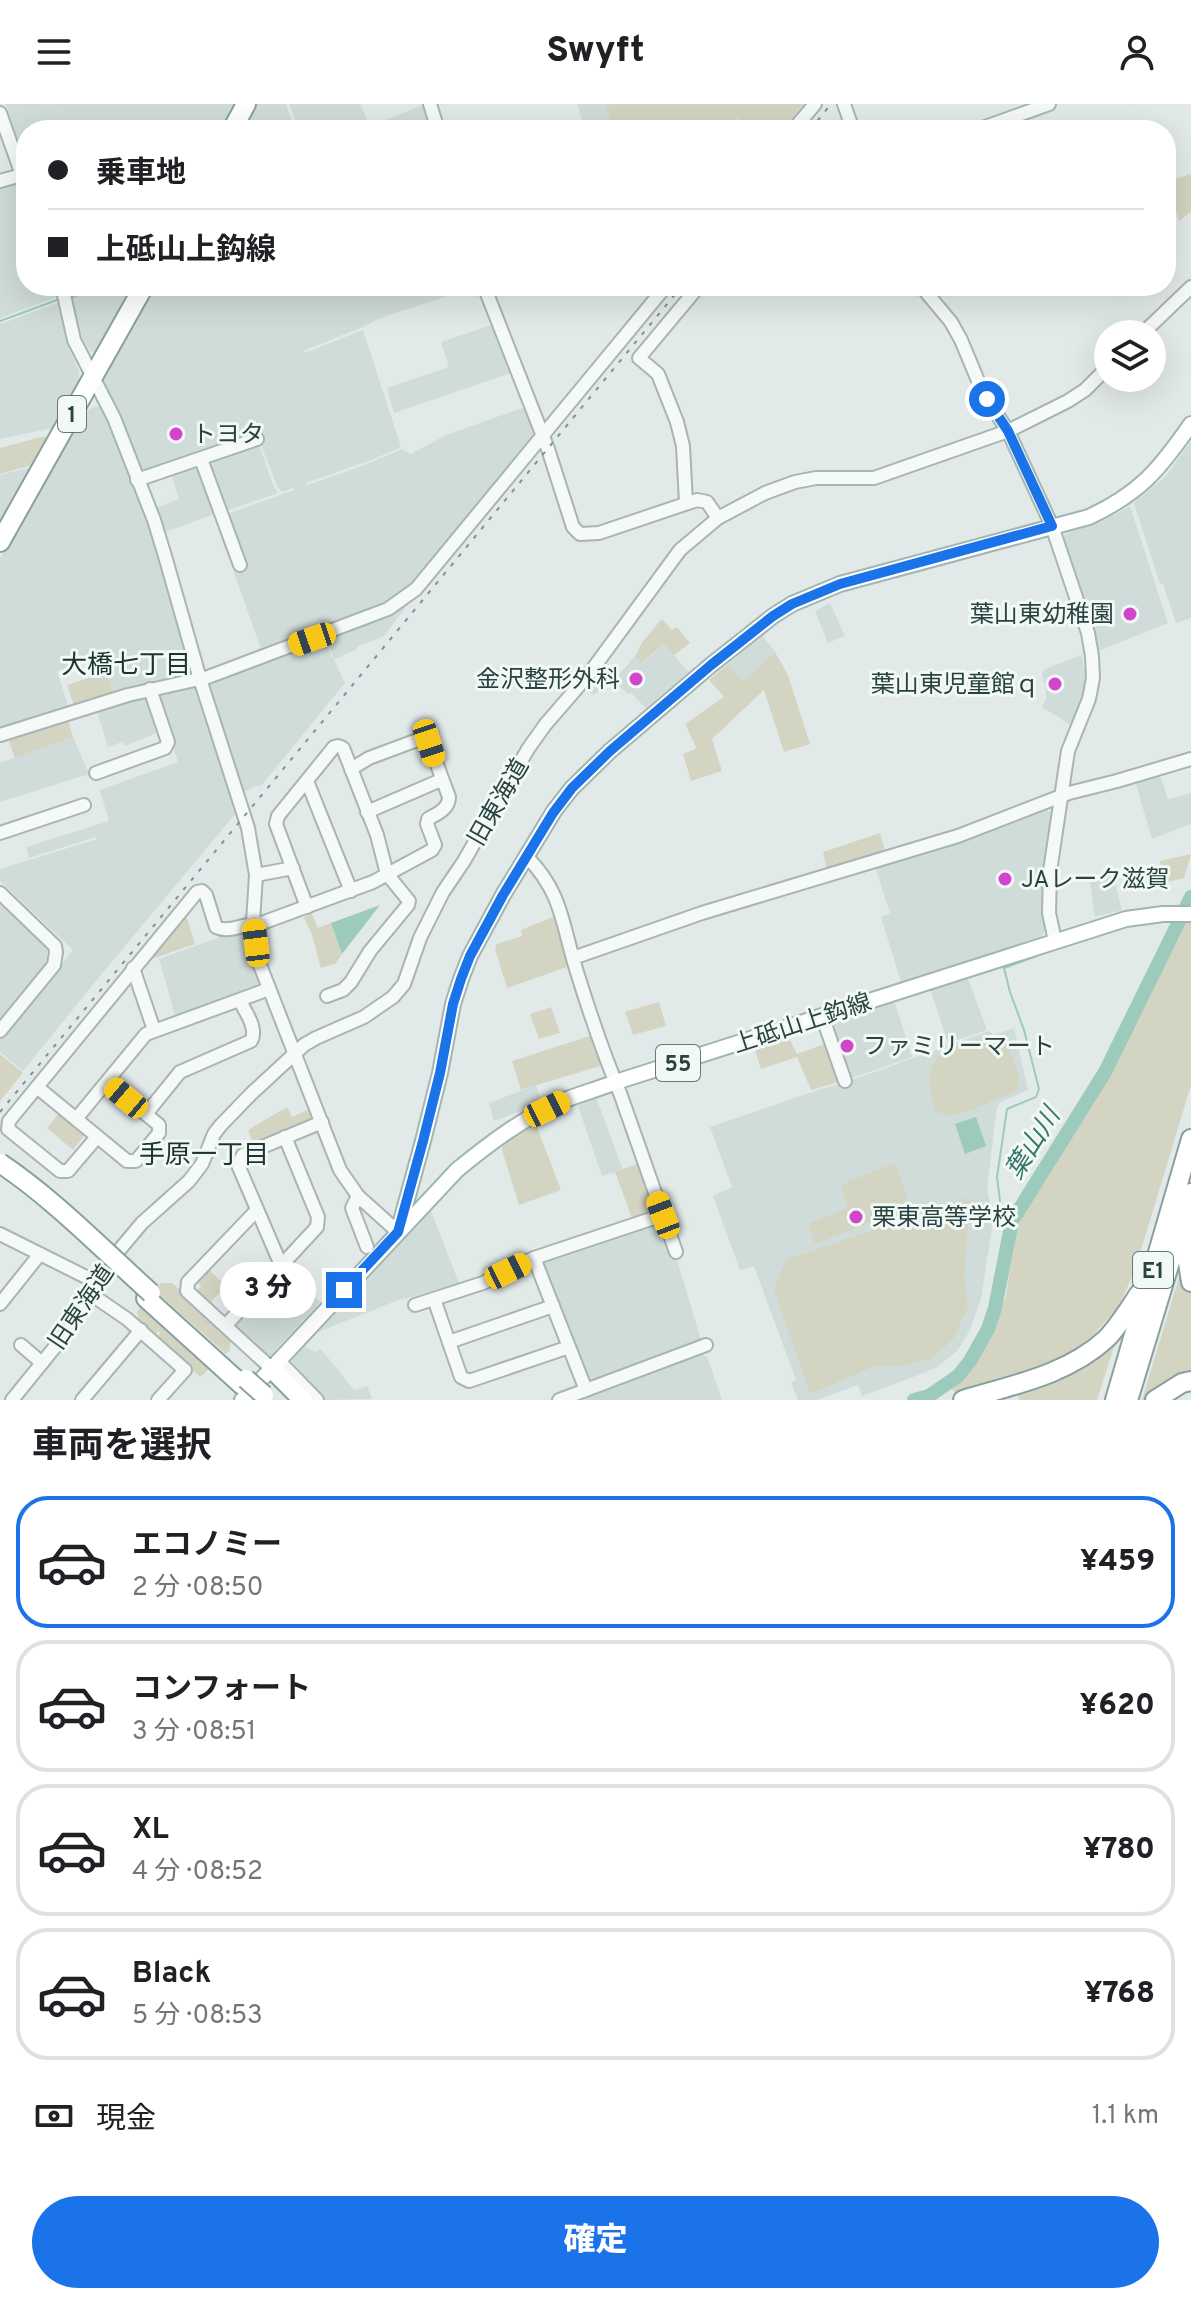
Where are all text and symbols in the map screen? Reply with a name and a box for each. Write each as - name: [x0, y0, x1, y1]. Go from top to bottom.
- text: Swyft: [547, 29, 644, 75]
- icon: menu: [32, 30, 76, 74]
- icon: person: [1115, 30, 1159, 74]
- text: 乗車地: [96, 156, 186, 193]
- text: 上砥山上鈎線: [96, 233, 276, 270]
- map controls: [1094, 320, 1166, 392]
- button: layers: [1094, 320, 1166, 392]
- route start: [969, 381, 1005, 417]
- road number: 1: [58, 396, 86, 432]
- place label: トヨタ: [192, 421, 264, 451]
- marker: トヨタ: [167, 425, 185, 443]
- place label: 葉山東幼稚園: [970, 601, 1114, 631]
- marker: 葉山東幼稚園: [1121, 605, 1139, 623]
- car: [285, 620, 339, 658]
- district label: 大橋七丁目: [61, 650, 191, 683]
- place label: 金沢整形外科: [476, 666, 620, 696]
- marker: 金沢整形外科: [627, 670, 645, 688]
- place label: 葉山東児童館ｑ: [871, 671, 1039, 701]
- marker: 葉山東児童館ｑ: [1046, 675, 1064, 693]
- car: [410, 716, 448, 770]
- street label: 旧東海道: [463, 754, 537, 852]
- place label: JAレーク滋賀: [1021, 866, 1170, 896]
- marker: JAレーク滋賀: [996, 870, 1014, 888]
- car: [241, 918, 271, 968]
- street label: 上砥山上鈎線: [730, 988, 876, 1061]
- place label: ファミリーマート: [863, 1033, 1055, 1063]
- marker: ファミリーマート: [838, 1037, 856, 1055]
- road number: 55: [656, 1045, 700, 1081]
- car: [100, 1073, 152, 1123]
- car: [520, 1088, 574, 1130]
- water label: 葉山川: [999, 1100, 1070, 1186]
- district label: 手原一丁目: [139, 1140, 269, 1173]
- car: [643, 1188, 683, 1242]
- place label: 栗東高等学校: [872, 1204, 1016, 1234]
- marker: 栗東高等学校: [847, 1208, 865, 1226]
- car: [481, 1250, 535, 1292]
- road number: E1: [1133, 1252, 1173, 1288]
- street label: 旧東海道: [43, 1260, 122, 1356]
- callout: 3 分: [220, 1262, 316, 1318]
- route end: [326, 1272, 362, 1308]
- text: 3 分: [244, 1273, 292, 1306]
- text: 車両を選択: [32, 1425, 212, 1471]
- icon: car: [36, 1526, 108, 1598]
- text: エコノミー: [132, 1528, 282, 1565]
- text: ¥459: [1080, 1544, 1155, 1581]
- text: 2 分 · 08:50: [132, 1572, 263, 1605]
- icon: car: [36, 1670, 108, 1742]
- text: コンフォート: [132, 1672, 311, 1709]
- text: ¥620: [1080, 1688, 1155, 1725]
- text: 3 分 · 08:51: [132, 1716, 256, 1749]
- text: XL: [132, 1812, 169, 1849]
- icon: car: [36, 1814, 108, 1886]
- text: ¥780: [1083, 1832, 1155, 1869]
- text: 4 分 · 08:52: [132, 1856, 263, 1889]
- text: Black: [132, 1956, 211, 1993]
- icon: car: [36, 1958, 108, 2030]
- text: ¥768: [1084, 1976, 1155, 2013]
- text: 5 分 · 08:53: [132, 2000, 263, 2033]
- icon: cash: [32, 2094, 76, 2138]
- text: 1.1 km: [1092, 2100, 1159, 2133]
- text: 現金: [96, 2102, 156, 2139]
- button: 確定: [32, 2196, 1159, 2288]

